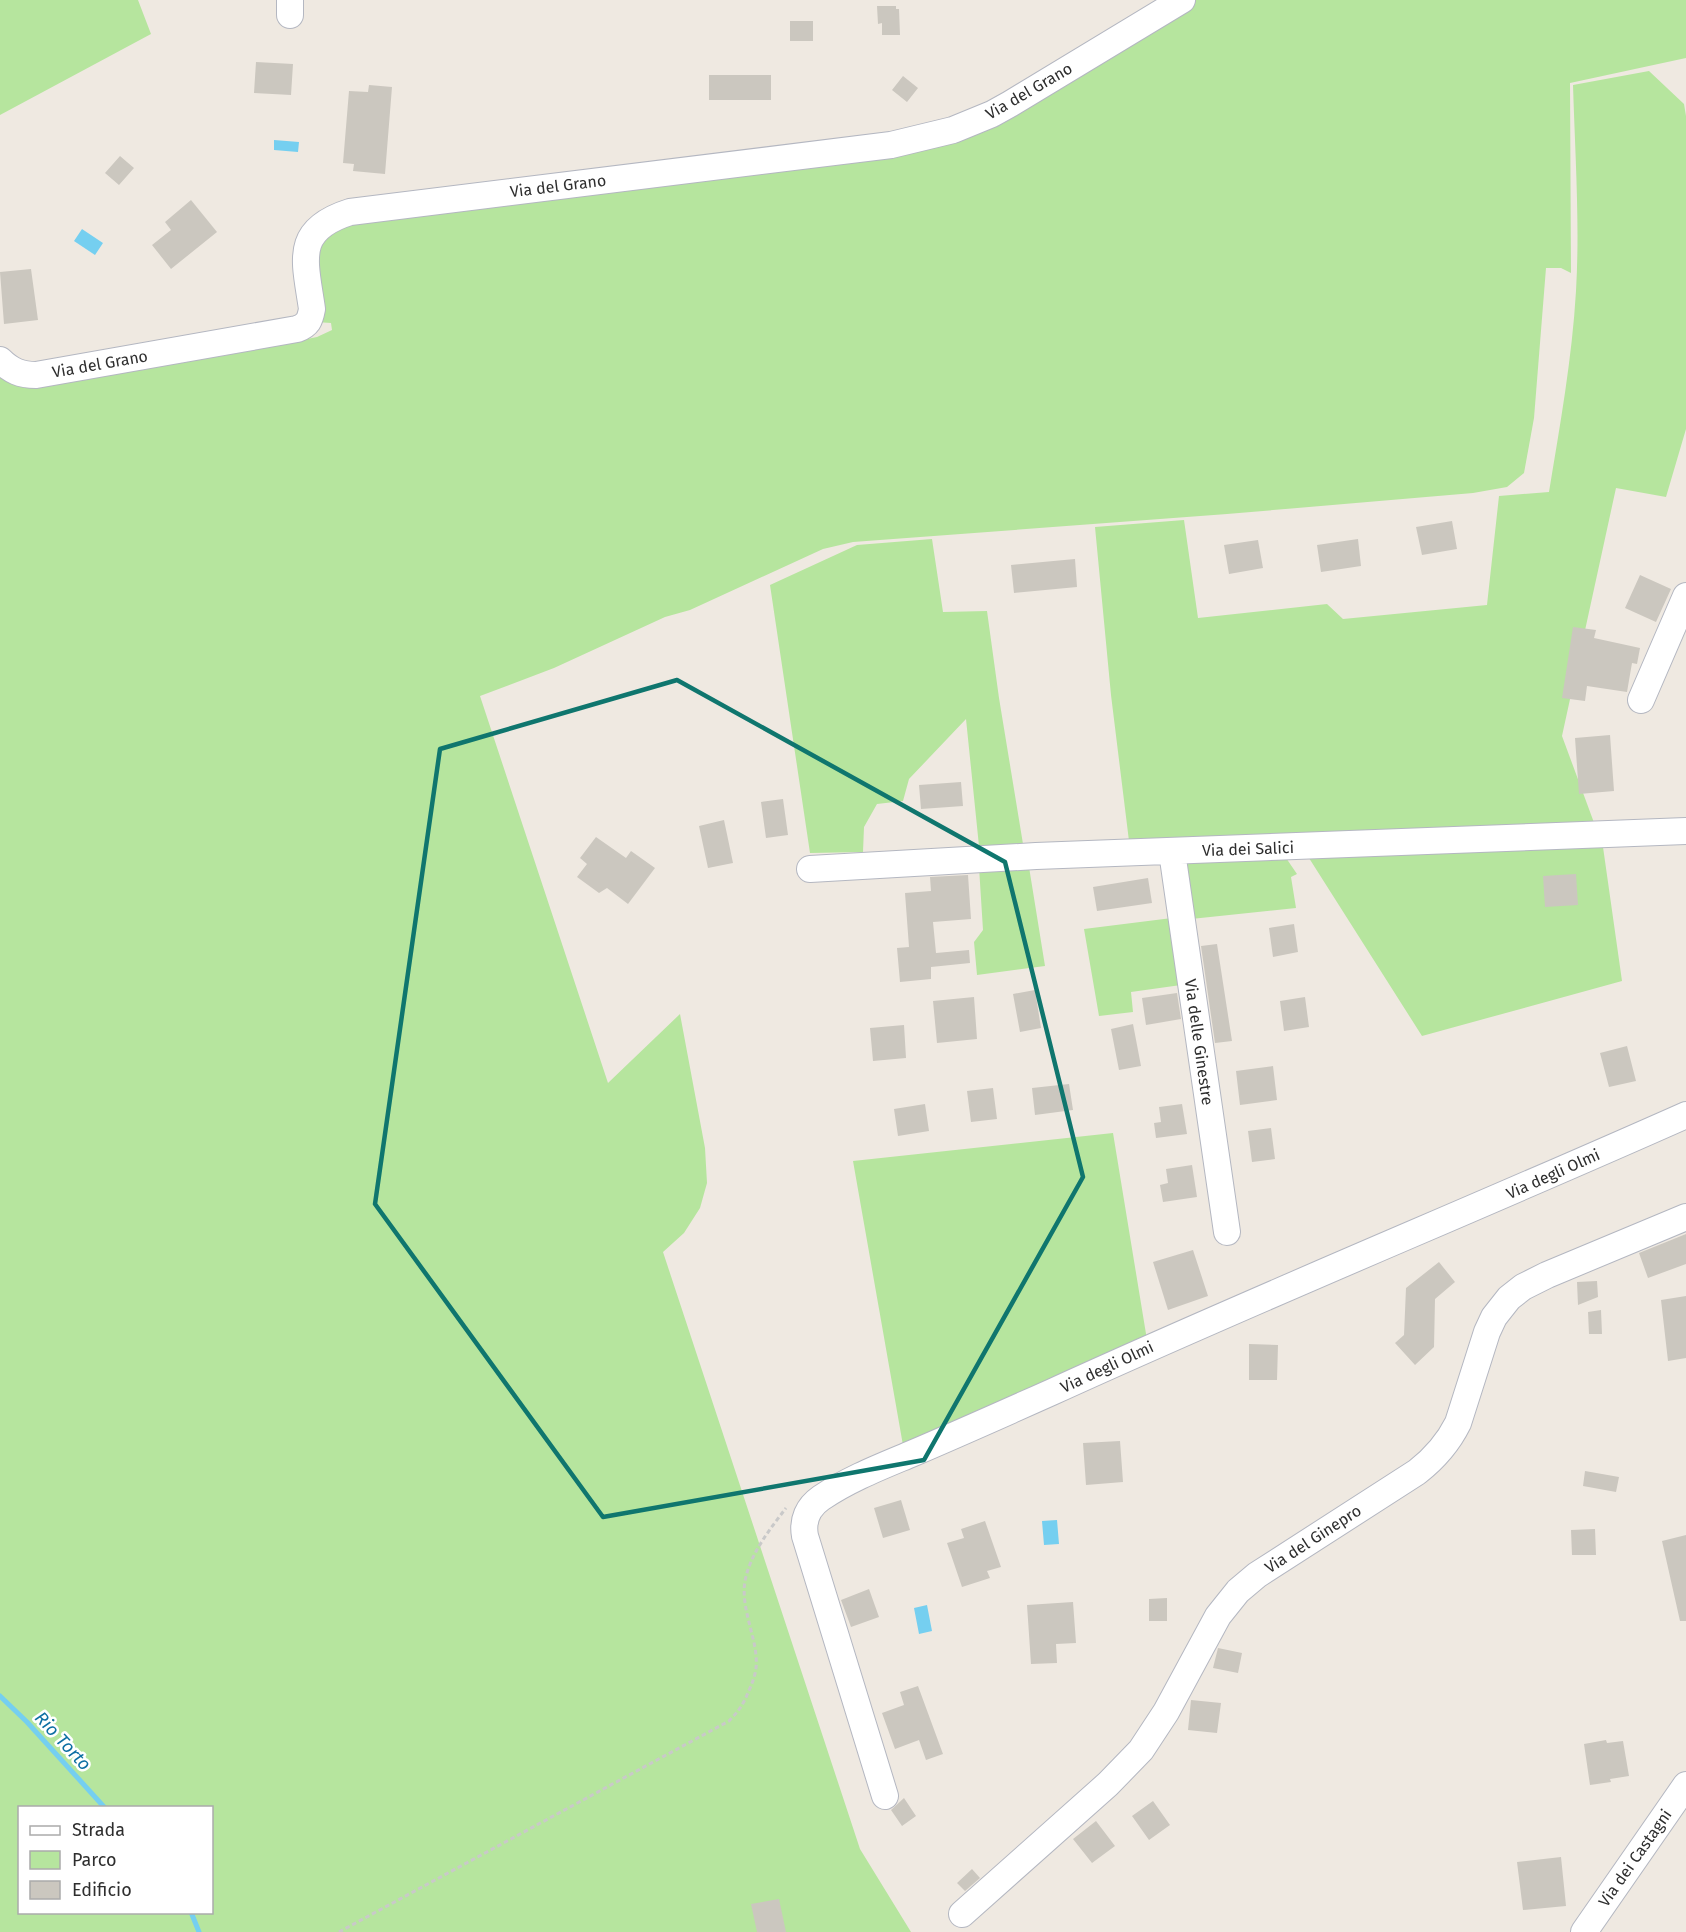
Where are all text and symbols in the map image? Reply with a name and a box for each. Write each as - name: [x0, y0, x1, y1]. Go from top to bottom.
- street label: Via del Grano: [982, 59, 1076, 123]
- street label: Via del Grano: [509, 171, 607, 201]
- street label: Via del Grano: [51, 346, 149, 382]
- street label: Via dei Salici: [1202, 838, 1294, 860]
- street label: Via delle Ginestre: [1181, 978, 1217, 1106]
- street label: Via degli Olmi: [1503, 1145, 1603, 1203]
- street label: Via degli Olmi: [1057, 1337, 1157, 1397]
- street label: Via del Ginepro: [1261, 1501, 1365, 1577]
- water label: Rio Torto: [30, 1707, 96, 1775]
- legend: [18, 1806, 213, 1914]
- street label: Via dei Castagni: [1594, 1806, 1676, 1910]
- text: Strada: [72, 1819, 125, 1841]
- text: Parco: [72, 1849, 116, 1871]
- text: Edificio: [72, 1879, 132, 1901]

